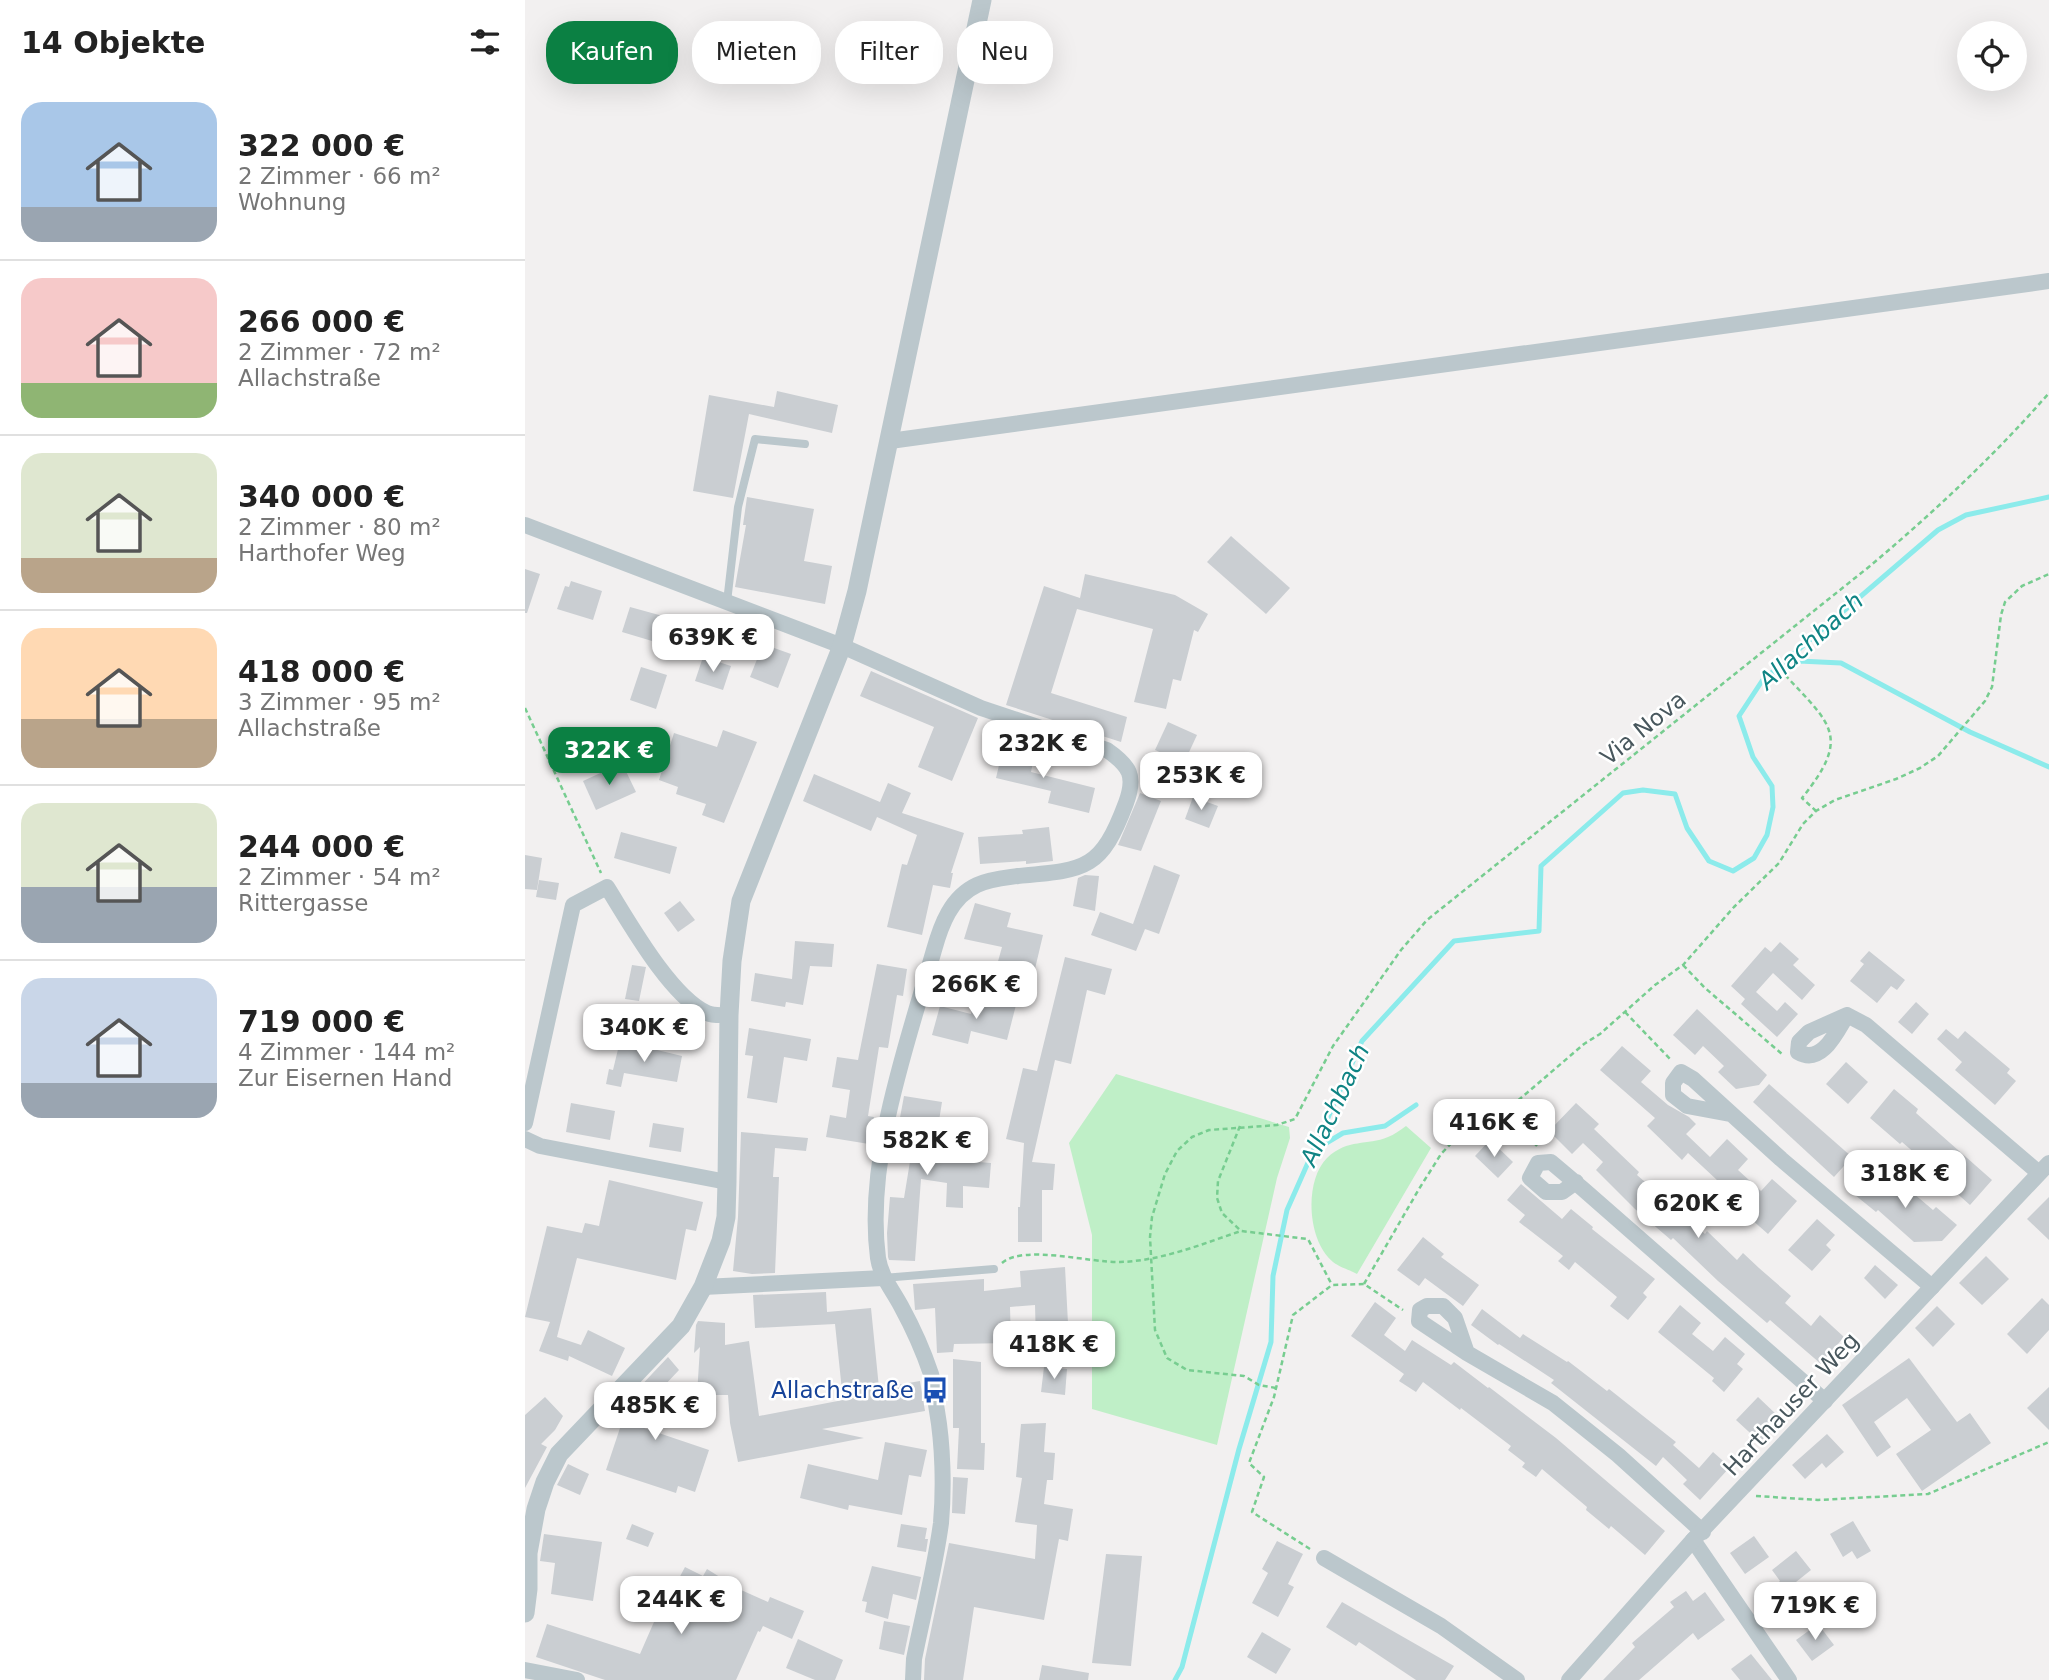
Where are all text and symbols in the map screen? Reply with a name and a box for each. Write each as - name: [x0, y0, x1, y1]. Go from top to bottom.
- chip: Kaufen: [546, 21, 678, 84]
- chip: Mieten: [692, 21, 821, 84]
- chip: Filter: [835, 21, 943, 84]
- chip: Neu: [957, 21, 1053, 84]
- map controls: [1957, 21, 2027, 91]
- button: locate: [1957, 21, 2027, 91]
- icon: filters: [466, 23, 504, 61]
- text: 14 Objekte: [21, 25, 205, 60]
- text: 322 000 €: [238, 128, 405, 163]
- icon: home: [77, 130, 161, 214]
- text: 2 Zimmer · 66 m²: [238, 163, 441, 189]
- text: Wohnung: [238, 189, 346, 215]
- text: 266 000 €: [238, 304, 405, 339]
- icon: home: [77, 306, 161, 390]
- text: 2 Zimmer · 72 m²: [238, 339, 441, 365]
- text: Allachstraße: [238, 365, 381, 391]
- text: 340 000 €: [238, 479, 405, 514]
- icon: home: [77, 481, 161, 565]
- text: 2 Zimmer · 80 m²: [238, 514, 441, 540]
- text: Harthofer Weg: [238, 540, 406, 566]
- water label: Allachbach: [1751, 587, 1869, 697]
- pin: 639K €: [656, 614, 770, 674]
- text: 639K €: [668, 624, 758, 650]
- text: 418 000 €: [238, 654, 405, 689]
- icon: home: [77, 656, 161, 740]
- street label: Via Nova: [1595, 686, 1691, 770]
- text: 3 Zimmer · 95 m²: [238, 689, 441, 715]
- text: Allachstraße: [238, 715, 381, 741]
- pin: 232K €: [986, 720, 1100, 780]
- pin: 322K €: [552, 728, 666, 787]
- text: 232K €: [998, 730, 1088, 756]
- text: 322K €: [564, 737, 654, 763]
- pin: 253K €: [1144, 752, 1258, 812]
- text: 253K €: [1156, 762, 1246, 788]
- text: 244 000 €: [238, 829, 405, 864]
- icon: home: [77, 831, 161, 915]
- text: 2 Zimmer · 54 m²: [238, 864, 441, 890]
- text: Rittergasse: [238, 890, 368, 916]
- pin: 266K €: [919, 962, 1033, 1021]
- text: 266K €: [931, 971, 1021, 997]
- text: 719 000 €: [238, 1004, 405, 1039]
- pin: 340K €: [587, 1004, 701, 1064]
- icon: home: [77, 1006, 161, 1090]
- text: 340K €: [599, 1014, 689, 1040]
- text: 4 Zimmer · 144 m²: [238, 1039, 455, 1065]
- water label: Allachbach: [1294, 1040, 1375, 1172]
- text: Zur Eisernen Hand: [238, 1065, 452, 1091]
- pin: 416K €: [1437, 1100, 1551, 1159]
- text: 416K €: [1449, 1109, 1539, 1135]
- pin: 582K €: [870, 1118, 984, 1177]
- text: 582K €: [882, 1127, 972, 1153]
- pin: 318K €: [1848, 1150, 1962, 1210]
- text: 318K €: [1860, 1160, 1950, 1186]
- pin: 620K €: [1641, 1180, 1755, 1240]
- text: 620K €: [1653, 1190, 1743, 1216]
- pin: 418K €: [997, 1322, 1111, 1381]
- street label: Harthauser Weg: [1718, 1327, 1864, 1481]
- text: 418K €: [1009, 1331, 1099, 1357]
- bus stop icon: Allachstraße: [920, 1375, 950, 1405]
- place label: Allachstraße: [771, 1377, 914, 1403]
- pin: 485K €: [598, 1382, 712, 1442]
- text: 485K €: [610, 1392, 700, 1418]
- pin: 244K €: [624, 1576, 738, 1636]
- pin: 719K €: [1758, 1582, 1872, 1642]
- text: 244K €: [636, 1586, 726, 1612]
- text: 719K €: [1770, 1592, 1860, 1618]

